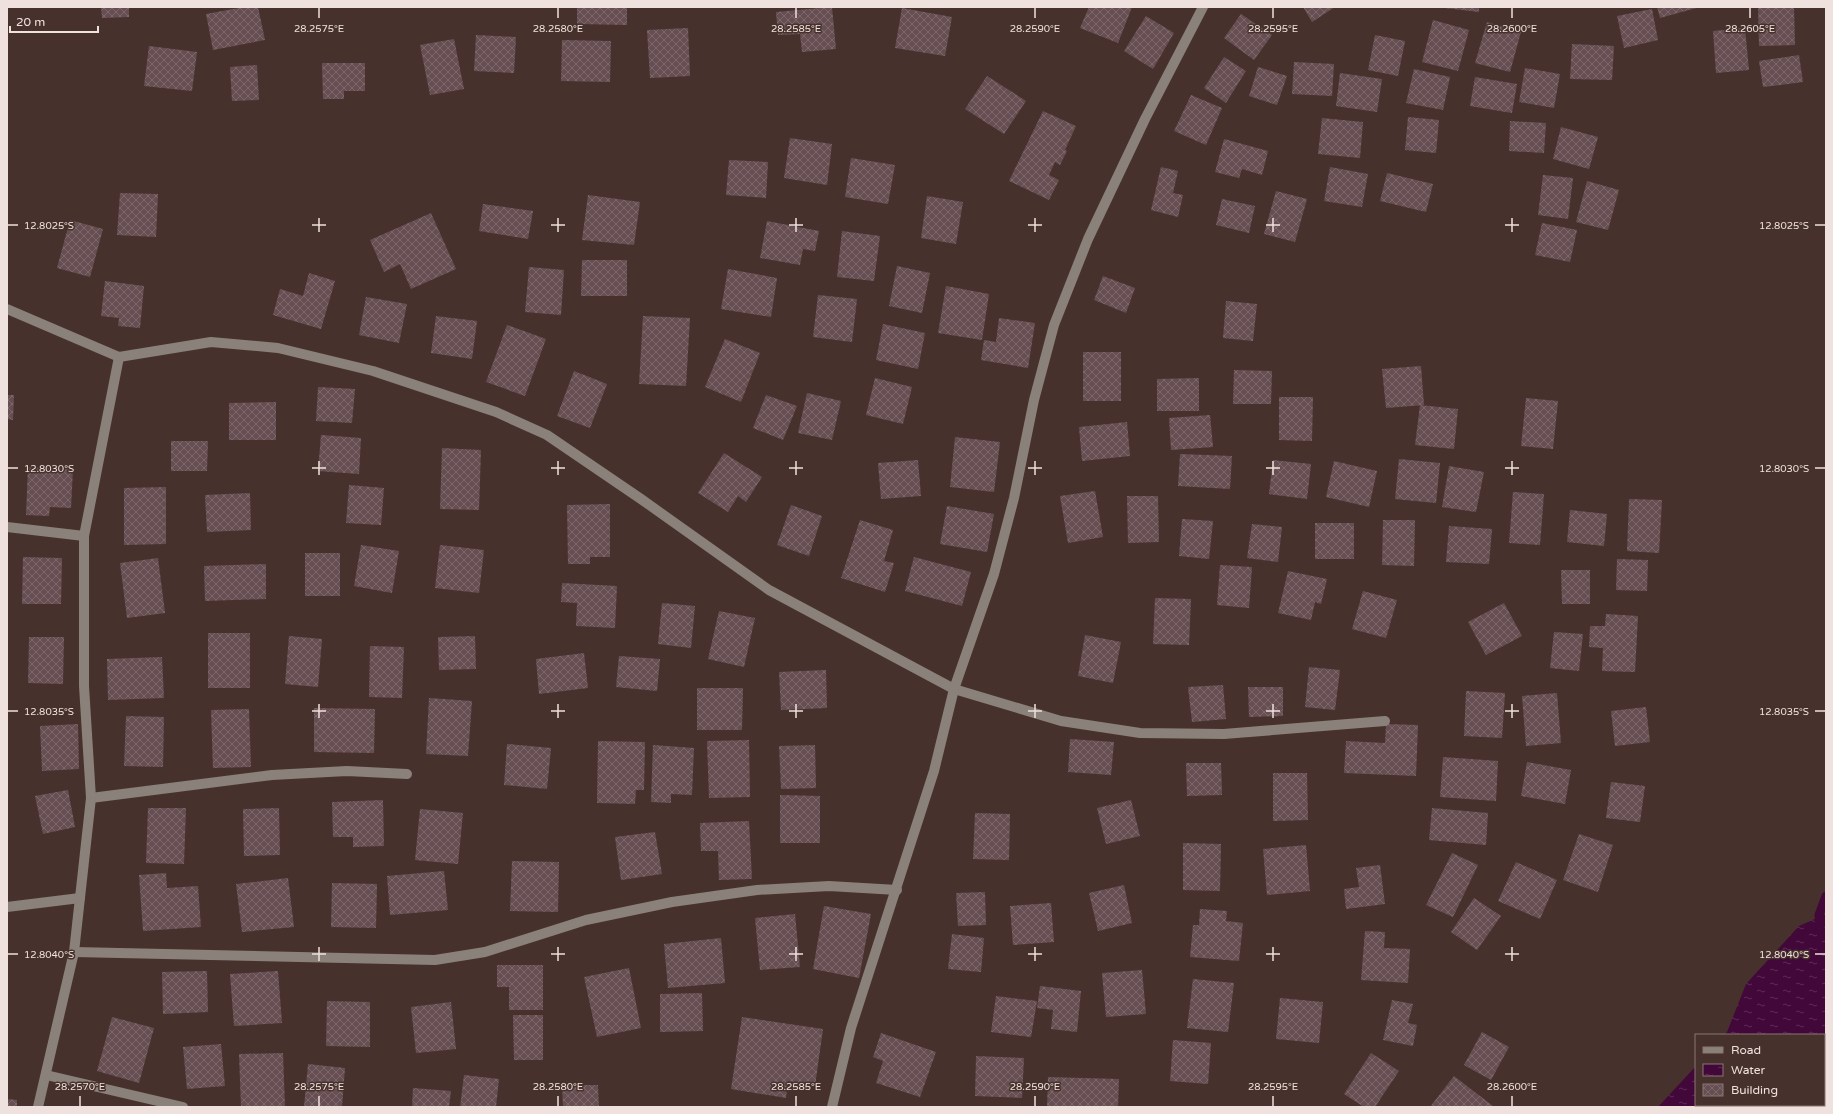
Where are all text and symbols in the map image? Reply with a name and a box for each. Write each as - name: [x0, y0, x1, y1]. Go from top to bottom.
- scale bar: [10, 8, 98, 34]
- text: 20 m: [16, 15, 45, 29]
- text: 28.2575°E: [294, 23, 344, 35]
- text: 28.2580°E: [533, 23, 583, 35]
- text: 28.2585°E: [771, 23, 821, 35]
- text: 28.2590°E: [1010, 23, 1060, 35]
- text: 28.2595°E: [1248, 23, 1298, 35]
- text: 28.2600°E: [1487, 23, 1537, 35]
- text: 28.2605°E: [1725, 23, 1775, 35]
- text: 12.8025°S: [24, 220, 74, 232]
- text: 12.8025°S: [1759, 220, 1809, 232]
- text: 12.8030°S: [24, 463, 74, 475]
- text: 12.8030°S: [1759, 463, 1809, 475]
- text: 12.8035°S: [24, 706, 74, 718]
- text: 12.8035°S: [1759, 706, 1809, 718]
- text: 12.8040°S: [24, 949, 74, 961]
- text: 12.8040°S: [1759, 949, 1809, 961]
- legend: [1695, 1034, 1825, 1106]
- text: Road: [1731, 1043, 1761, 1057]
- text: Water: [1731, 1063, 1766, 1077]
- text: 28.2570°E: [55, 1081, 105, 1093]
- text: 28.2575°E: [294, 1081, 344, 1093]
- text: 28.2580°E: [533, 1081, 583, 1093]
- text: 28.2585°E: [771, 1081, 821, 1093]
- text: 28.2590°E: [1010, 1081, 1060, 1093]
- text: 28.2595°E: [1248, 1081, 1298, 1093]
- text: 28.2600°E: [1487, 1081, 1537, 1093]
- text: Building: [1731, 1083, 1778, 1097]

